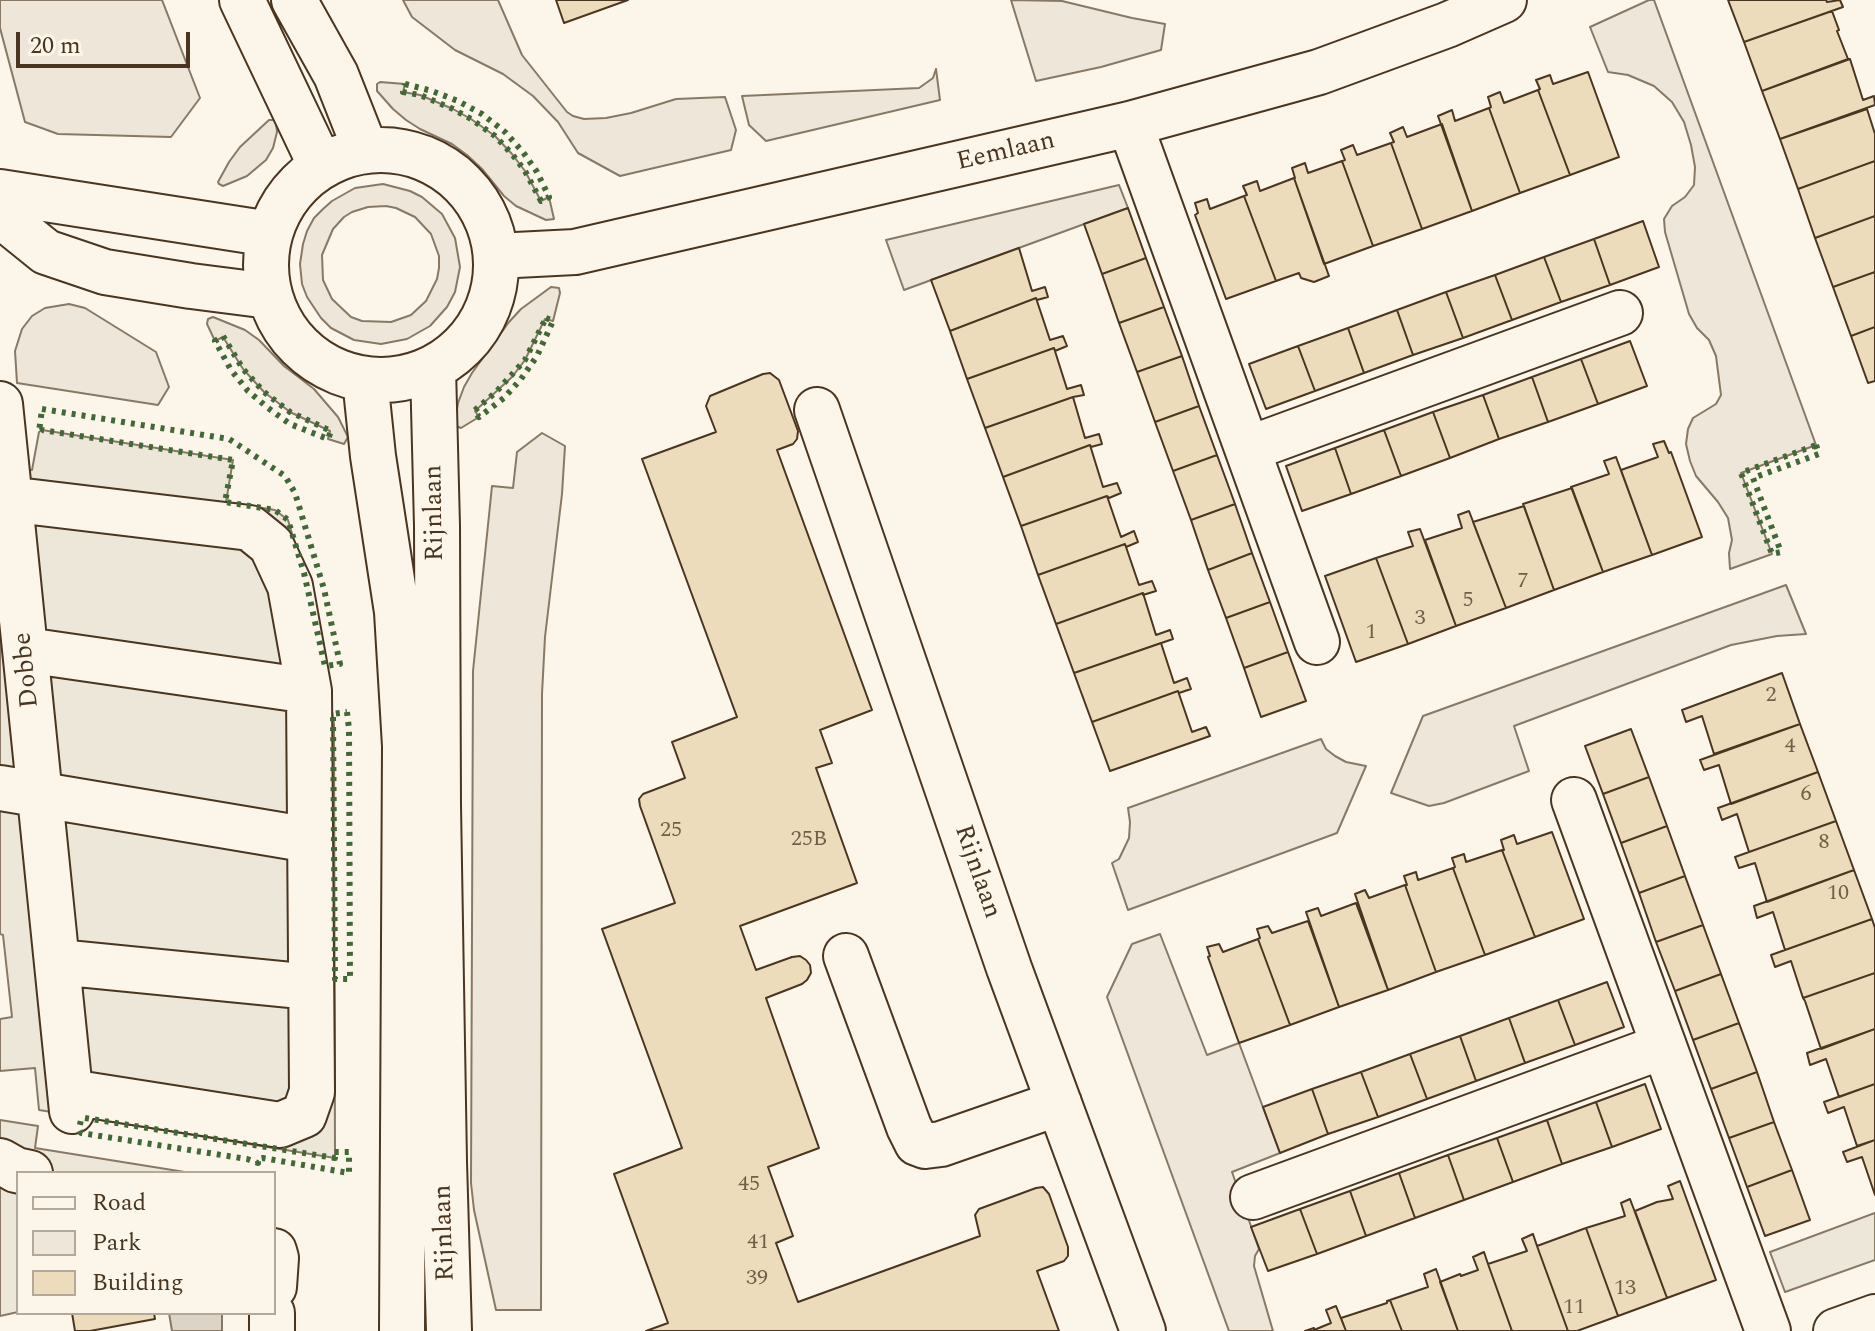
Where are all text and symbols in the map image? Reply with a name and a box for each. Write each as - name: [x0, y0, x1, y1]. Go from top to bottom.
- scale bar: [20, 16, 194, 66]
- text: 20 m: [30, 28, 81, 64]
- street label: Eemlaan: [954, 127, 1058, 179]
- street label: Rijnlaan: [420, 464, 452, 562]
- house number: 7: [1518, 570, 1528, 596]
- house number: 5: [1463, 589, 1473, 615]
- house number: 3: [1415, 607, 1425, 633]
- house number: 1: [1366, 621, 1376, 647]
- street label: Dobbe: [9, 631, 47, 709]
- house number: 2: [1766, 684, 1776, 710]
- house number: 4: [1785, 735, 1795, 761]
- house number: 6: [1801, 783, 1811, 809]
- house number: 25: [660, 819, 682, 845]
- street label: Rijnlaan: [945, 821, 1007, 923]
- house number: 25B: [791, 828, 827, 854]
- house number: 8: [1819, 831, 1829, 857]
- house number: 10: [1827, 882, 1849, 908]
- legend: [16, 1171, 276, 1315]
- house number: 45: [738, 1173, 760, 1199]
- street label: Rijnlaan: [429, 1184, 463, 1282]
- text: Road: [92, 1185, 146, 1221]
- text: Park: [92, 1225, 142, 1261]
- house number: 41: [747, 1231, 769, 1257]
- text: Building: [92, 1265, 184, 1301]
- house number: 39: [746, 1267, 768, 1293]
- house number: 13: [1614, 1277, 1636, 1303]
- house number: 11: [1563, 1296, 1585, 1322]

